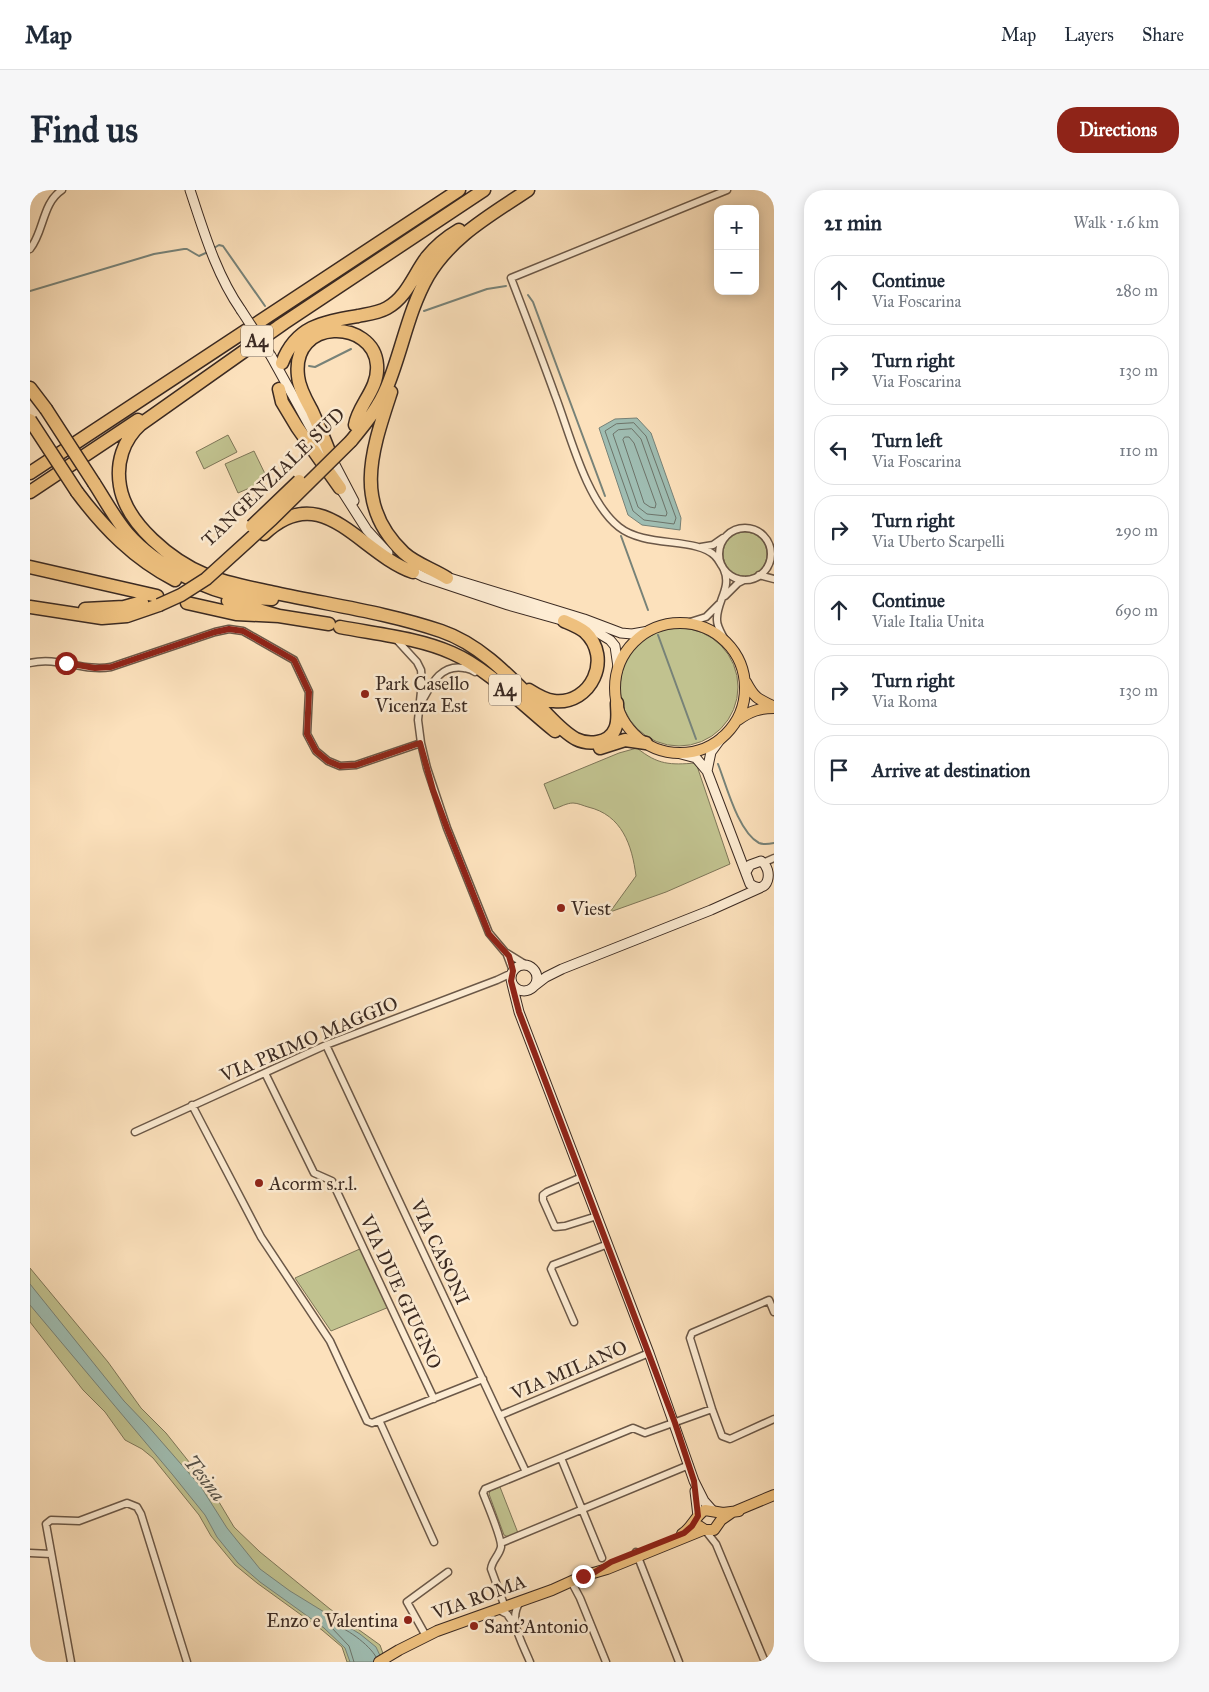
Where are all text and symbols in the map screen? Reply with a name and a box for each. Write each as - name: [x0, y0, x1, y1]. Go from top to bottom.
- text: Map: [25, 20, 72, 50]
- text: Map: [1001, 24, 1036, 46]
- text: Layers: [1064, 24, 1114, 46]
- text: Share: [1142, 24, 1184, 46]
- button: Directions: [1057, 107, 1179, 153]
- text: Find us: [30, 109, 138, 152]
- map controls: [714, 205, 759, 295]
- button: +: [714, 205, 759, 250]
- text: 21 min: [824, 210, 882, 236]
- text: Walk · 1.6 km: [1074, 213, 1159, 232]
- button: −: [714, 250, 759, 295]
- text: Continue: [872, 269, 945, 292]
- icon: ahead: [825, 276, 853, 304]
- text: 280 m: [1115, 281, 1158, 300]
- text: Via Foscarina: [872, 292, 961, 311]
- road number: A4: [241, 326, 273, 356]
- text: Turn right: [872, 349, 955, 372]
- icon: right: [825, 356, 853, 384]
- text: 130 m: [1119, 361, 1158, 380]
- text: Via Foscarina: [872, 372, 961, 391]
- street label: TANGENZIALE SUD: [197, 403, 349, 551]
- text: Turn left: [872, 429, 942, 452]
- icon: left: [825, 436, 853, 464]
- text: 110 m: [1119, 441, 1158, 460]
- text: Via Foscarina: [872, 452, 961, 471]
- text: Turn right: [872, 509, 955, 532]
- icon: right: [825, 516, 853, 544]
- text: 290 m: [1115, 521, 1158, 540]
- text: Via Uberto Scarpelli: [872, 532, 1005, 551]
- text: Continue: [872, 589, 945, 612]
- icon: ahead: [825, 596, 853, 624]
- text: 690 m: [1115, 601, 1158, 620]
- text: Viale Italia Unita: [872, 612, 984, 631]
- route start: [55, 652, 78, 675]
- text: Turn right: [872, 669, 955, 692]
- place label: Park Casello Vicenza Est: [374, 672, 469, 717]
- road number: A4: [489, 674, 521, 706]
- icon: right: [825, 676, 853, 704]
- text: 130 m: [1119, 681, 1158, 700]
- marker: Park Casello Vicenza Est: [359, 688, 371, 700]
- text: Via Roma: [872, 692, 937, 711]
- icon: arrive: [825, 756, 853, 784]
- text: Arrive at destination: [872, 759, 1030, 782]
- place label: Viest: [570, 897, 611, 920]
- marker: Viest: [555, 902, 567, 914]
- street label: VIA PRIMO MAGGIO: [216, 991, 401, 1087]
- place label: Acorm s.r.l.: [268, 1172, 357, 1195]
- marker: Acorm s.r.l.: [253, 1177, 265, 1189]
- street label: VIA CASONI: [405, 1195, 474, 1308]
- street label: VIA DUE GIUGNO: [355, 1211, 447, 1372]
- street label: VIA MILANO: [507, 1335, 630, 1405]
- water label: Tesina: [179, 1450, 231, 1506]
- route end: [572, 1565, 595, 1588]
- street label: VIA ROMA: [428, 1569, 529, 1625]
- place label: Enzo e Valentina: [266, 1609, 399, 1632]
- marker: Enzo e Valentina: [402, 1614, 414, 1626]
- place label: Sant'Antonio: [484, 1615, 589, 1638]
- marker: Sant'Antonio: [468, 1620, 480, 1632]

